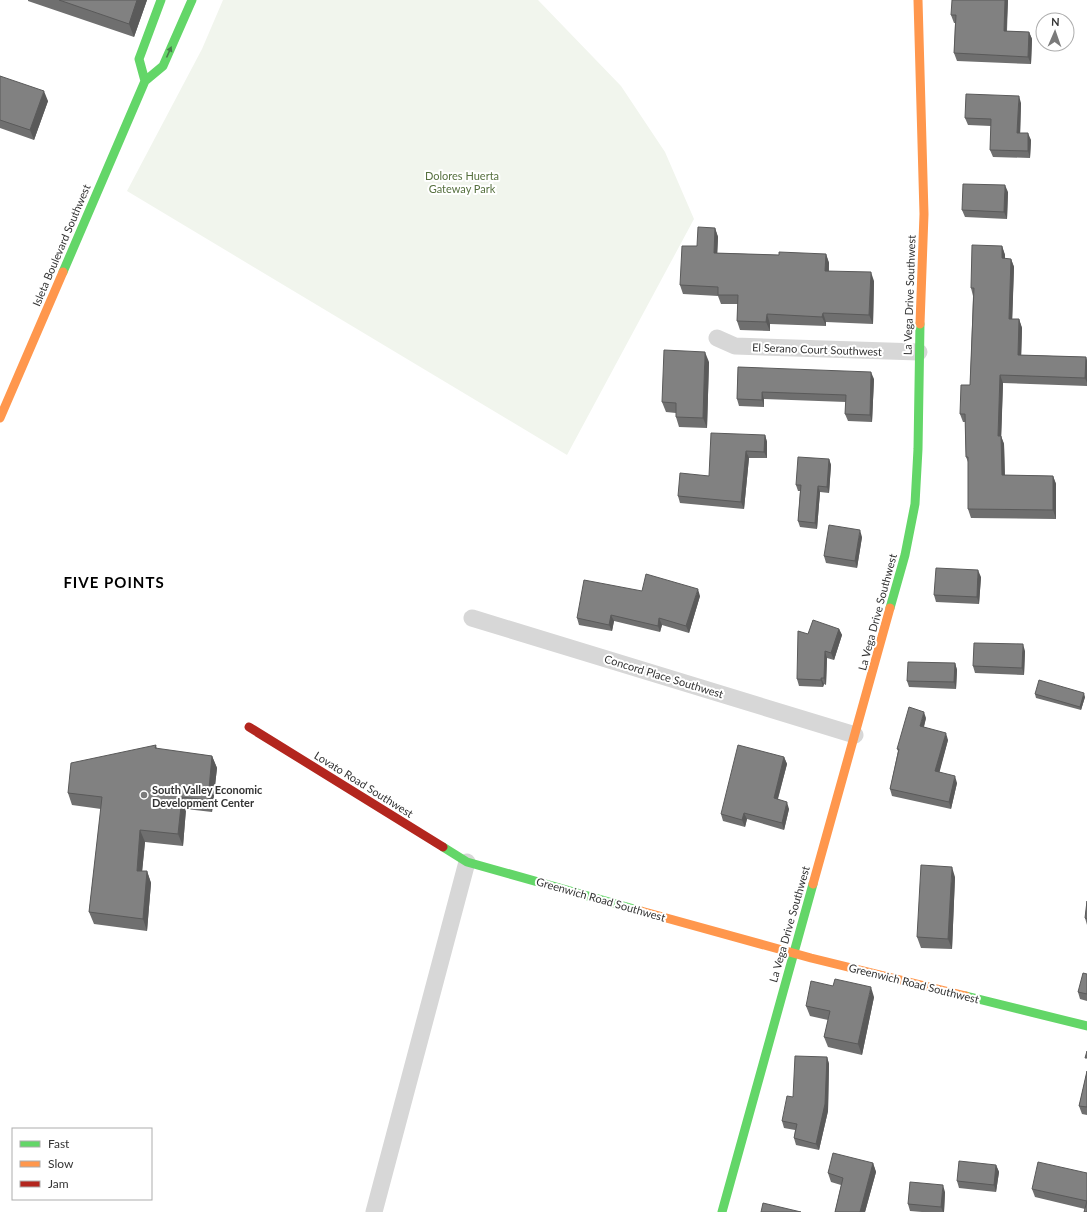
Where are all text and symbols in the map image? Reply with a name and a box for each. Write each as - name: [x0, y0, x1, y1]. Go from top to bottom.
- north arrow: [1035, 12, 1075, 52]
- text: N: [1051, 15, 1060, 28]
- one-way arrow: [166, 46, 172, 57]
- park label: Dolores Huerta Gateway Park: [425, 169, 499, 195]
- street label: Isleta Boulevard Southwest: [29, 182, 93, 308]
- street label: La Vega Drive Southwest: [900, 235, 918, 355]
- street label: El Serano Court Southwest: [752, 340, 882, 358]
- street label: La Vega Drive Southwest: [855, 552, 899, 672]
- district label: FIVE POINTS: [63, 573, 165, 591]
- street label: Concord Place Southwest: [603, 652, 725, 700]
- street label: Lovato Road Southwest: [312, 748, 416, 820]
- place label: South Valley Economic Development Center: [152, 783, 263, 809]
- marker: South Valley Economic Development Center: [139, 790, 149, 800]
- street label: La Vega Drive Southwest: [766, 864, 812, 984]
- street label: Greenwich Road Southwest: [535, 874, 667, 924]
- street label: Greenwich Road Southwest: [848, 961, 980, 1005]
- legend: [12, 1128, 152, 1200]
- text: Fast: [48, 1136, 70, 1151]
- text: Slow: [48, 1156, 74, 1171]
- text: Jam: [48, 1176, 69, 1191]

